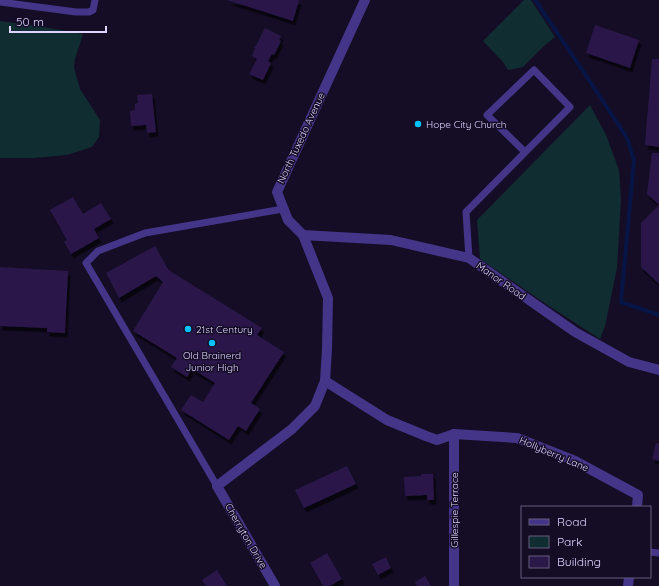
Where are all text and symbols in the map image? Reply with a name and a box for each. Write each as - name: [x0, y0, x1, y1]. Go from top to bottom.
- scale bar: [10, 8, 106, 34]
- text: 50 m: [16, 14, 44, 29]
- street label: North Tuxedo Avenue: [274, 90, 328, 186]
- place label: Hope City Church: [426, 118, 507, 131]
- marker: Hope City Church: [413, 119, 423, 129]
- street label: Manor Road: [474, 259, 528, 303]
- place label: 21st Century: [196, 323, 253, 336]
- marker: 21st Century: [183, 324, 193, 334]
- marker: Old Brainerd Junior High: [207, 338, 217, 348]
- place label: Old Brainerd Junior High: [183, 349, 241, 374]
- street label: Hollyberry Lane: [517, 434, 591, 475]
- street label: Gillespie Terrace: [448, 472, 461, 548]
- street label: Cherryton Drive: [222, 501, 270, 571]
- legend: [521, 506, 651, 578]
- text: Road: [557, 514, 587, 529]
- text: Park: [557, 534, 582, 549]
- text: Building: [557, 554, 601, 569]

